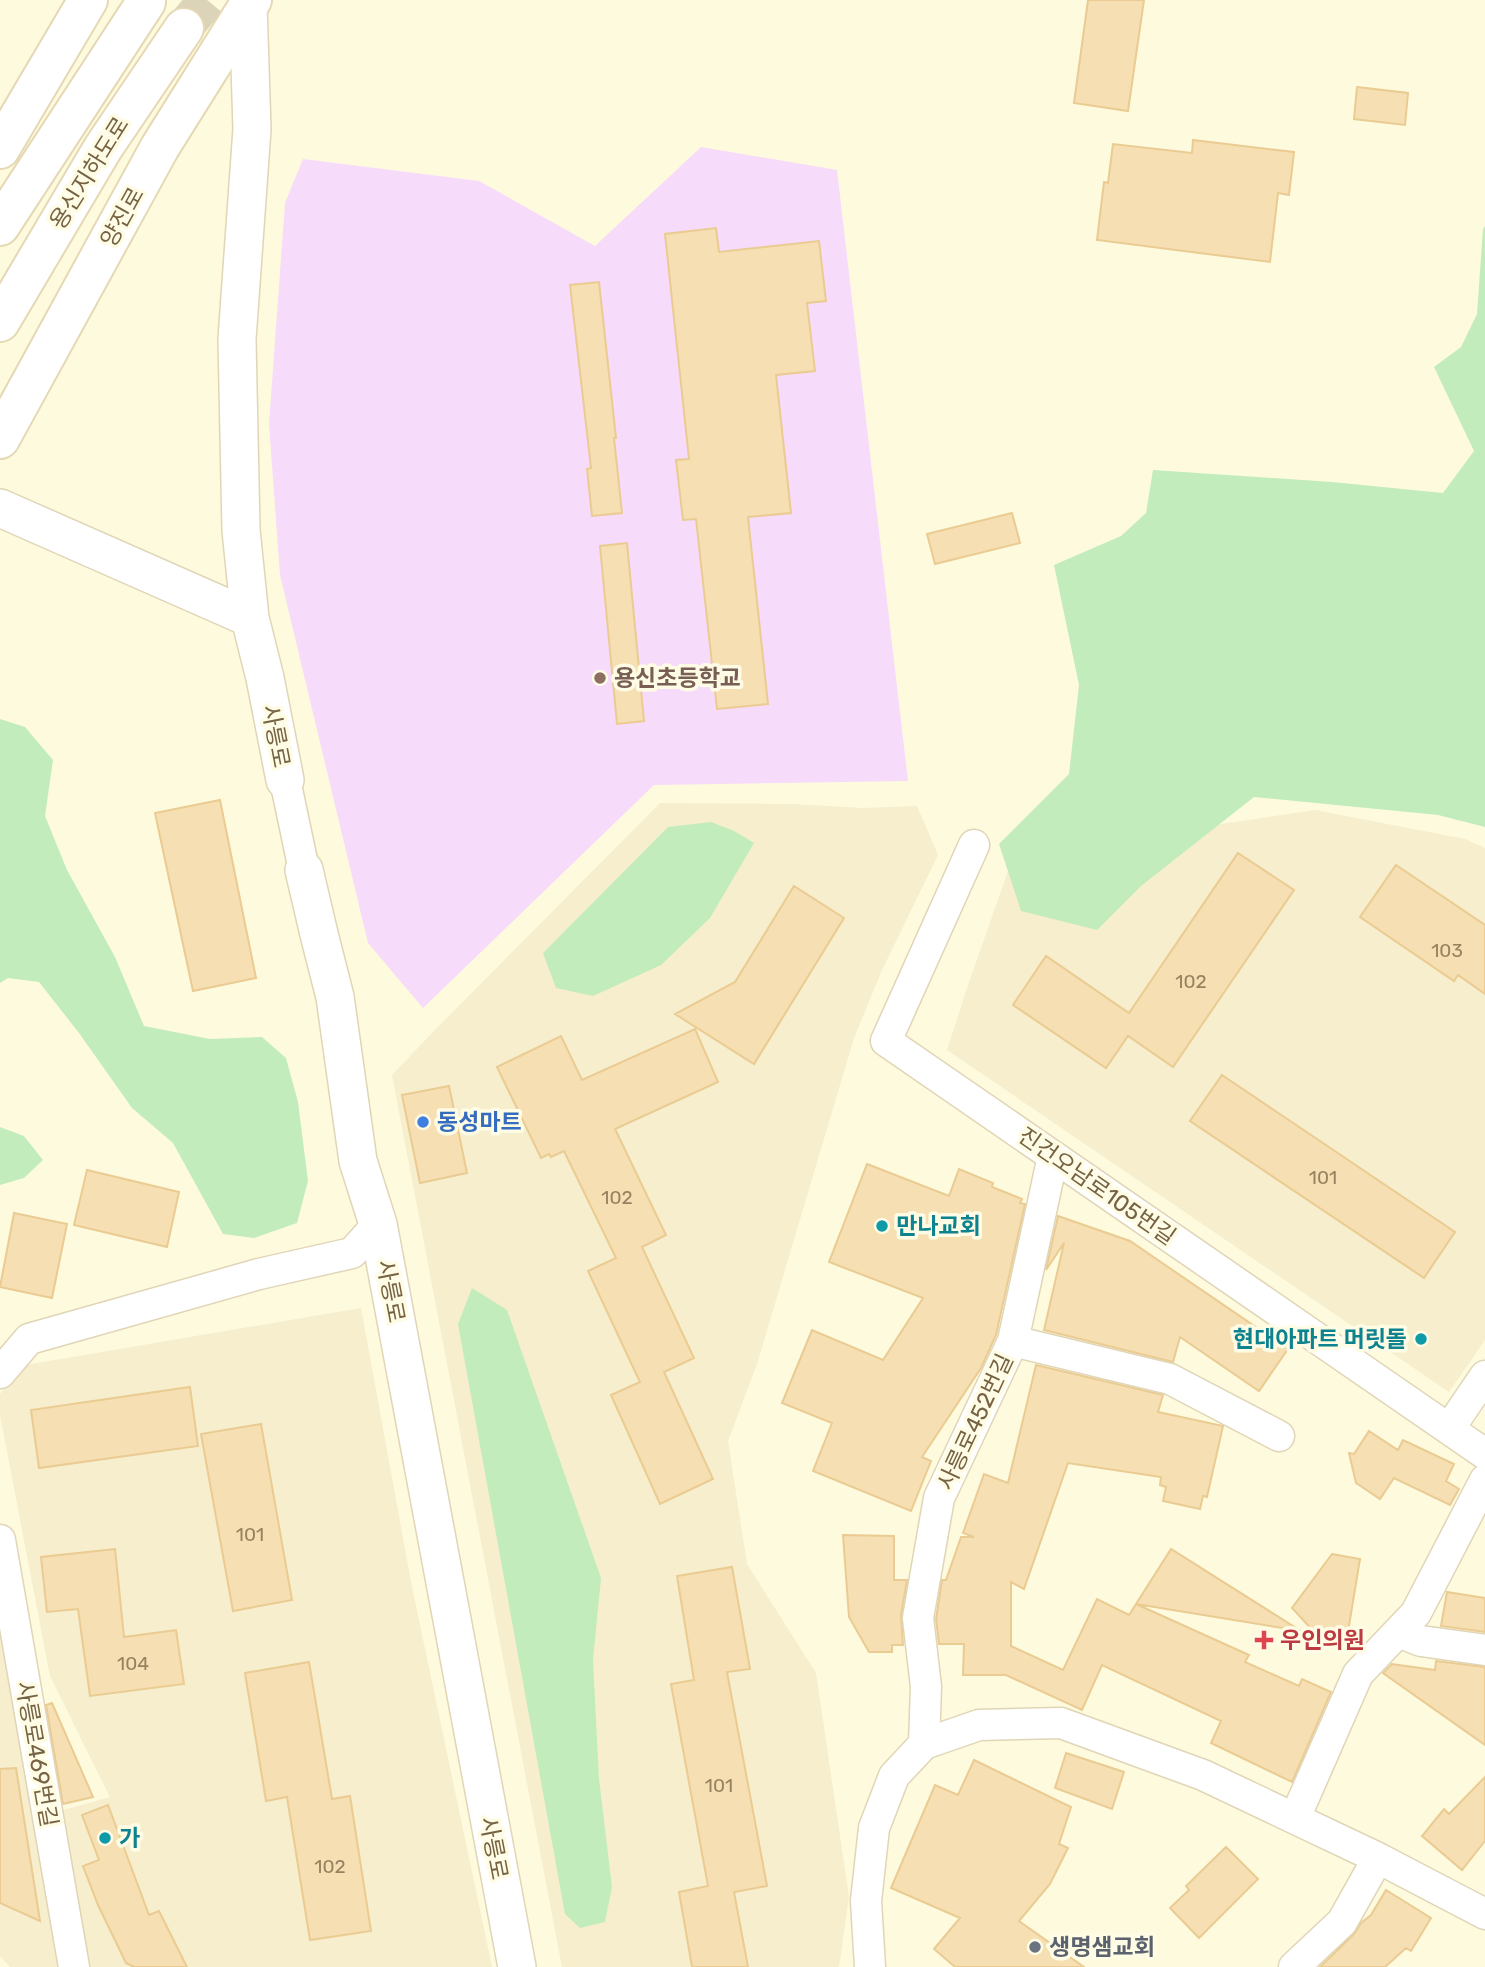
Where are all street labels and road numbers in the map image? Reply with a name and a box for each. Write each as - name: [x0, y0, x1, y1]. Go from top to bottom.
- street label: 용신지하도로: [43, 112, 135, 234]
- street label: 양진로: [94, 182, 150, 252]
- street label: 사릉로: [256, 702, 296, 770]
- street label: 진건오남로105번길: [1013, 1121, 1181, 1251]
- street label: 사릉로: [371, 1257, 411, 1325]
- street label: 사릉로452번길: [931, 1349, 1019, 1495]
- street label: 사릉로469번길: [10, 1679, 64, 1829]
- street label: 사릉로: [474, 1814, 514, 1882]

